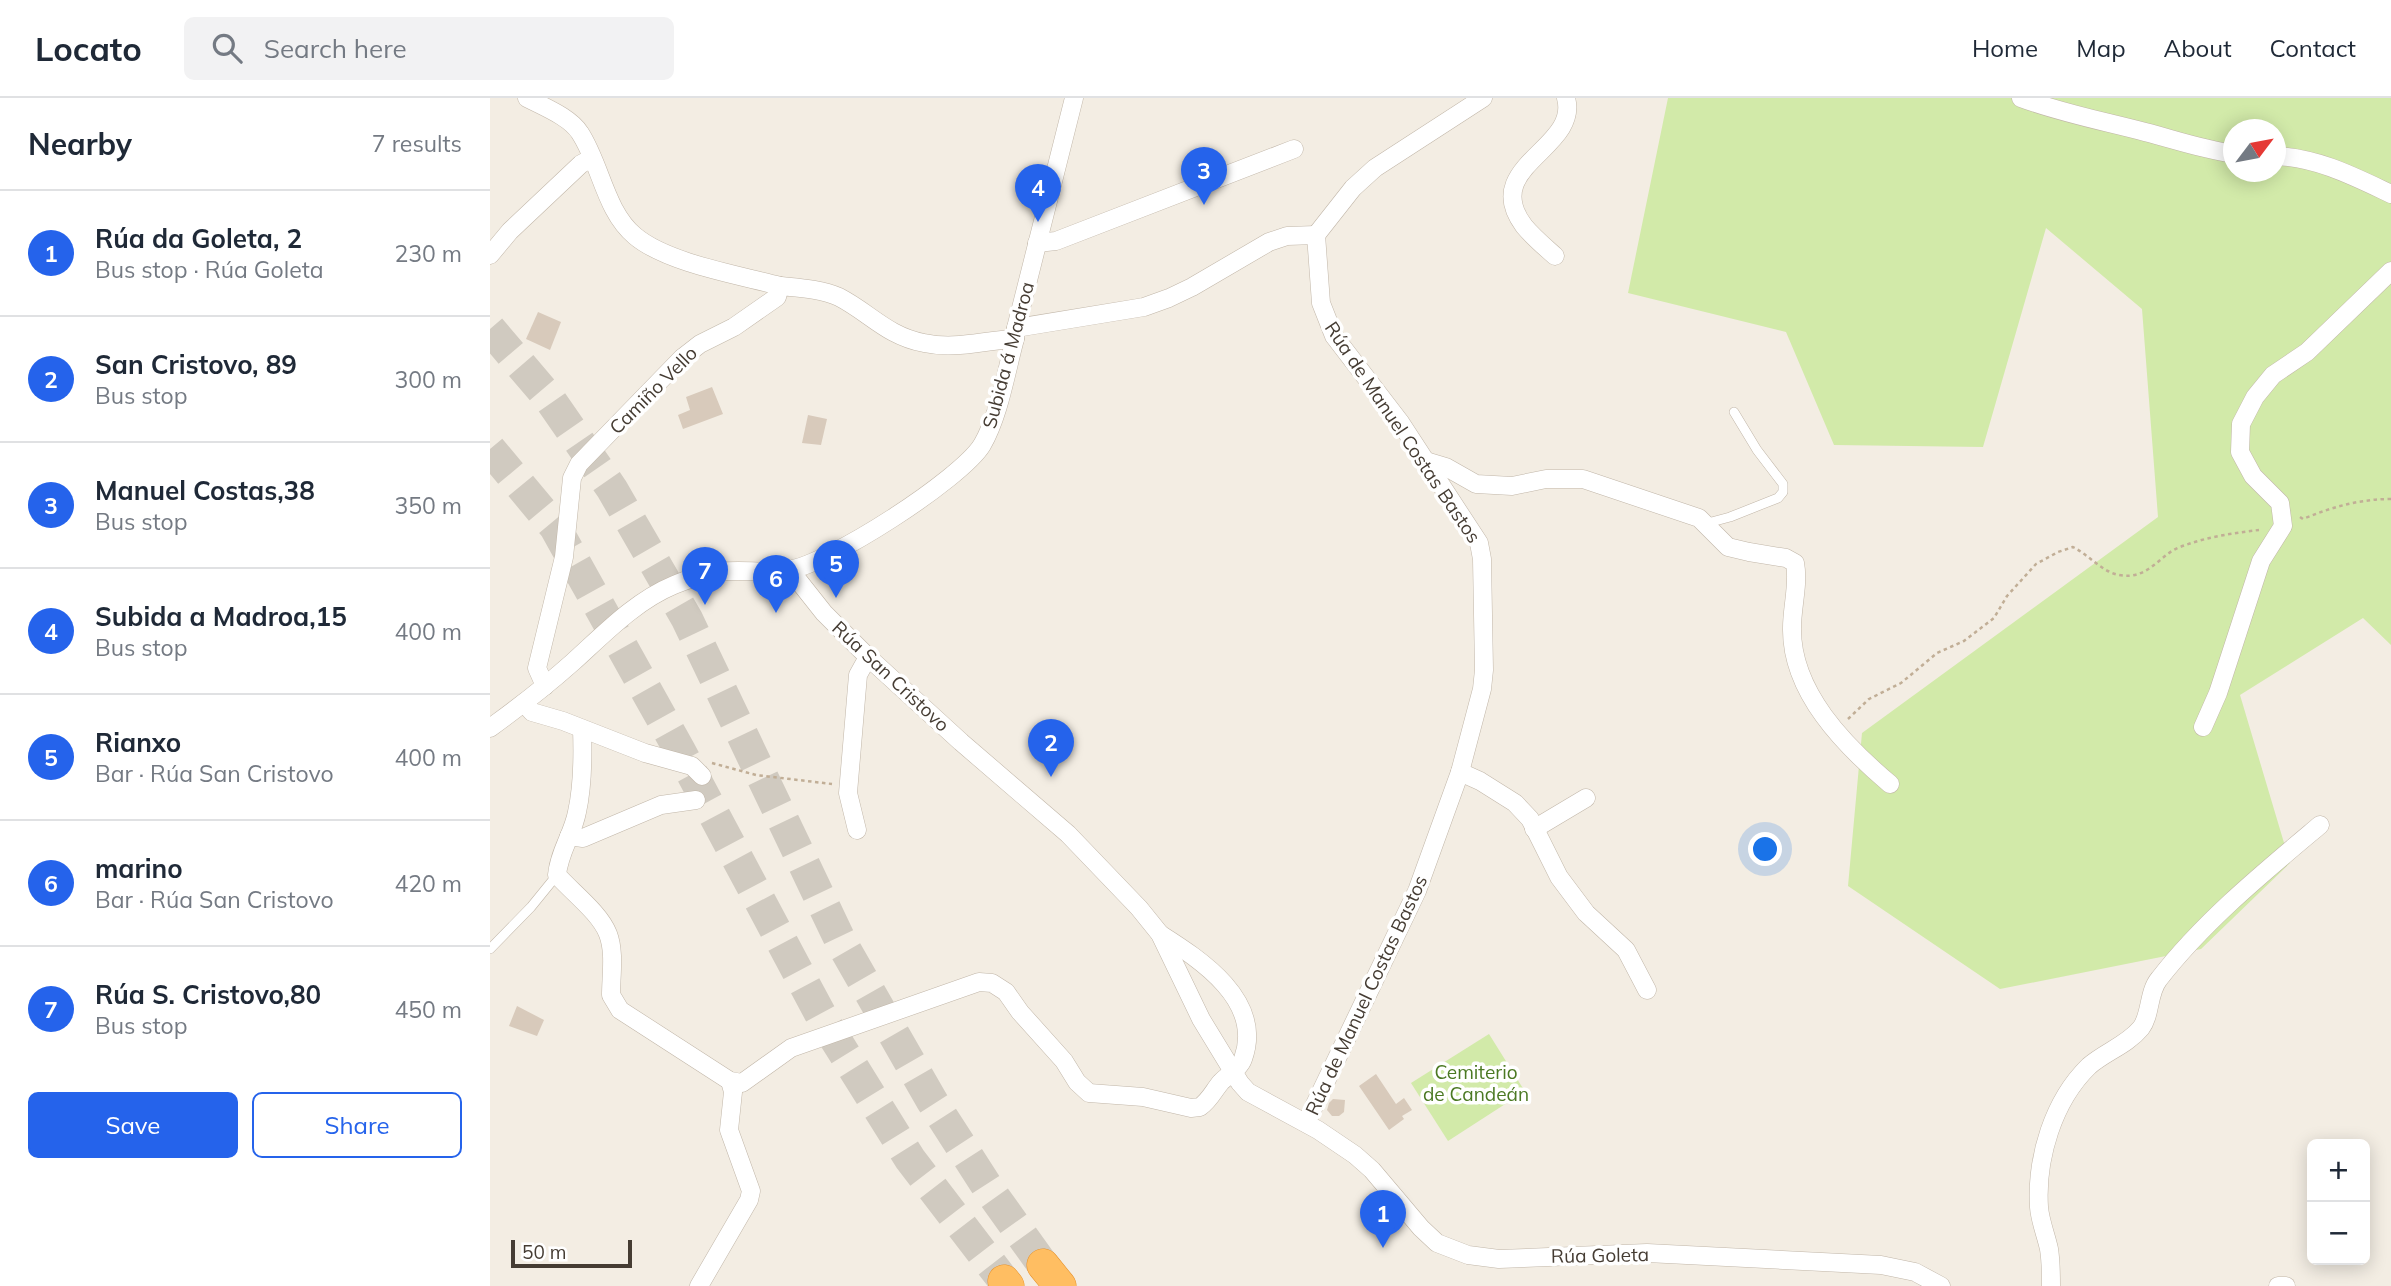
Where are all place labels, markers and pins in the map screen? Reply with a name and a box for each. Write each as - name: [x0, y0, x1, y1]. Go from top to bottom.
- pin: 3: [1181, 147, 1227, 205]
- pin: 4: [1015, 164, 1061, 222]
- pin: 5: [813, 540, 859, 598]
- pin: 7: [682, 547, 728, 605]
- pin: 6: [753, 555, 799, 613]
- pin: 2: [1028, 719, 1074, 777]
- pin: 1: [1360, 1190, 1406, 1248]

